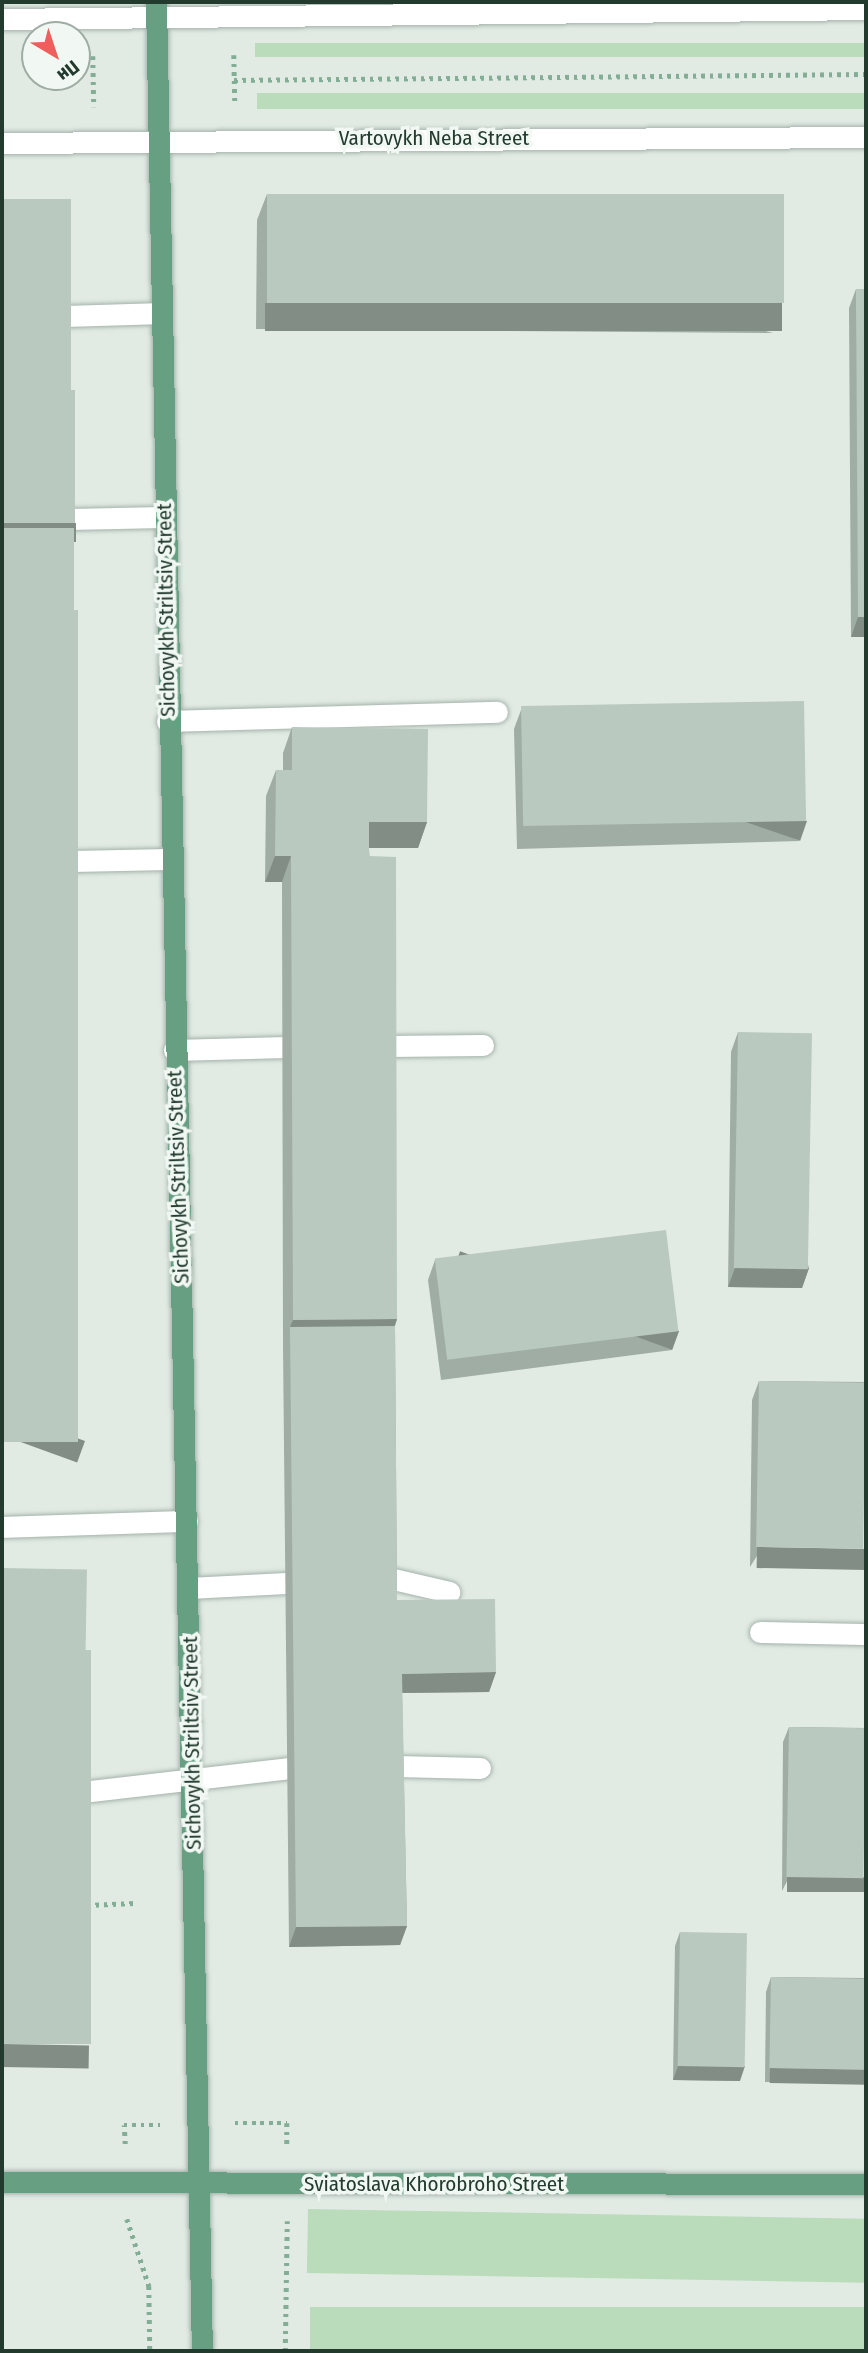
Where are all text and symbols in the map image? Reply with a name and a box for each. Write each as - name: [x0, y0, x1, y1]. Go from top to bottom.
- north arrow: [21, 21, 91, 91]
- text: Пн: [53, 55, 84, 87]
- street label: Vartovykh Neba Street: [339, 125, 529, 151]
- street label: Sichovykh Striltsiv Street: [152, 503, 180, 717]
- street label: Sichovykh Striltsiv Street: [162, 1070, 194, 1284]
- street label: Sichovykh Striltsiv Street: [178, 1636, 206, 1850]
- street label: Sviatoslava Khorobroho Street: [304, 2171, 564, 2197]

